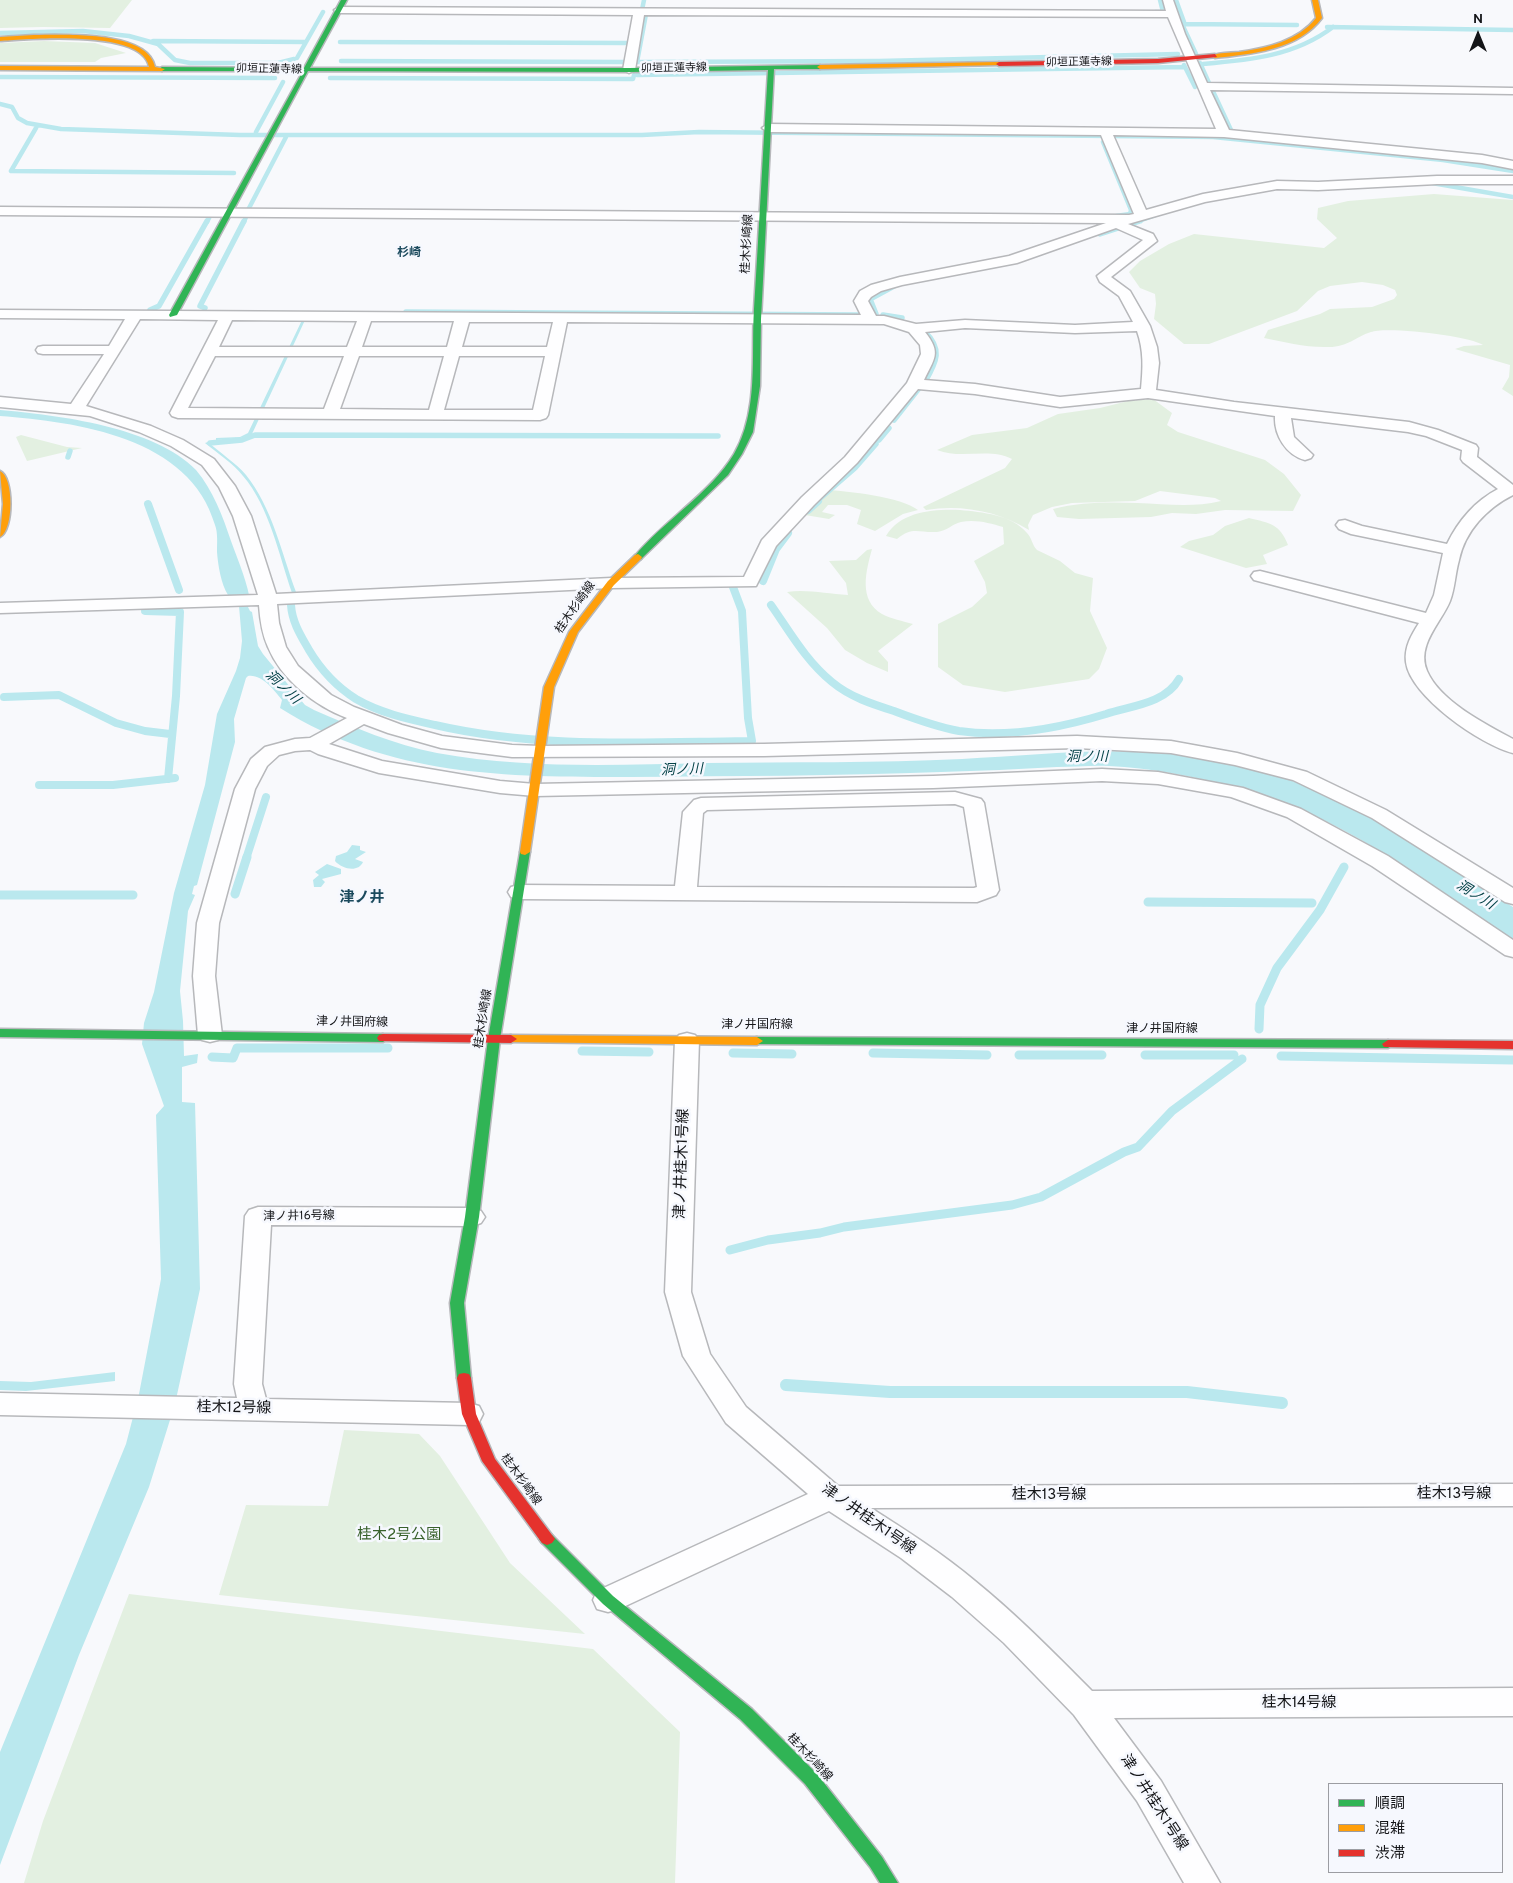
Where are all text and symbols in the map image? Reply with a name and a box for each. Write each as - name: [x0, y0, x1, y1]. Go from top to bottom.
- north arrow: [1453, 10, 1503, 60]
- text: N: [1473, 11, 1483, 28]
- street label: 卯垣正蓮寺線: [1046, 56, 1112, 70]
- street label: 卯垣正蓮寺線: [641, 62, 707, 76]
- street label: 卯垣正蓮寺線: [236, 63, 302, 77]
- street label: 桂木杉崎線: [739, 214, 757, 274]
- district label: 杉崎: [397, 247, 421, 261]
- street label: 桂木杉崎線: [553, 579, 599, 637]
- water label: 洞ノ川: [261, 667, 303, 709]
- water label: 洞ノ川: [1066, 750, 1108, 766]
- water label: 洞ノ川: [661, 762, 703, 780]
- water label: 洞ノ川: [1453, 878, 1497, 914]
- district label: 津ノ井: [340, 890, 384, 908]
- street label: 桂木杉崎線: [472, 988, 496, 1050]
- street label: 津ノ井国府線: [316, 1015, 388, 1031]
- street label: 津ノ井国府線: [721, 1019, 793, 1033]
- street label: 津ノ井国府線: [1126, 1023, 1198, 1037]
- street label: 津ノ井桂木1号線: [672, 1108, 694, 1220]
- street label: 津ノ井16号線: [263, 1209, 335, 1225]
- street label: 桂木12号線: [196, 1399, 272, 1419]
- street label: 桂木杉崎線: [497, 1451, 543, 1509]
- street label: 津ノ井桂木1号線: [818, 1481, 918, 1559]
- street label: 桂木13号線: [1417, 1486, 1491, 1504]
- street label: 桂木13号線: [1012, 1487, 1086, 1505]
- park label: 桂木2号公園: [357, 1527, 441, 1545]
- street label: 桂木14号線: [1262, 1695, 1336, 1713]
- street label: 桂木杉崎線: [783, 1731, 835, 1785]
- street label: 津ノ井桂木1号線: [1115, 1752, 1191, 1854]
- legend: [1328, 1783, 1503, 1873]
- text: 順調: [1375, 1795, 1405, 1814]
- text: 混雑: [1375, 1820, 1405, 1839]
- text: 渋滞: [1375, 1845, 1405, 1864]

